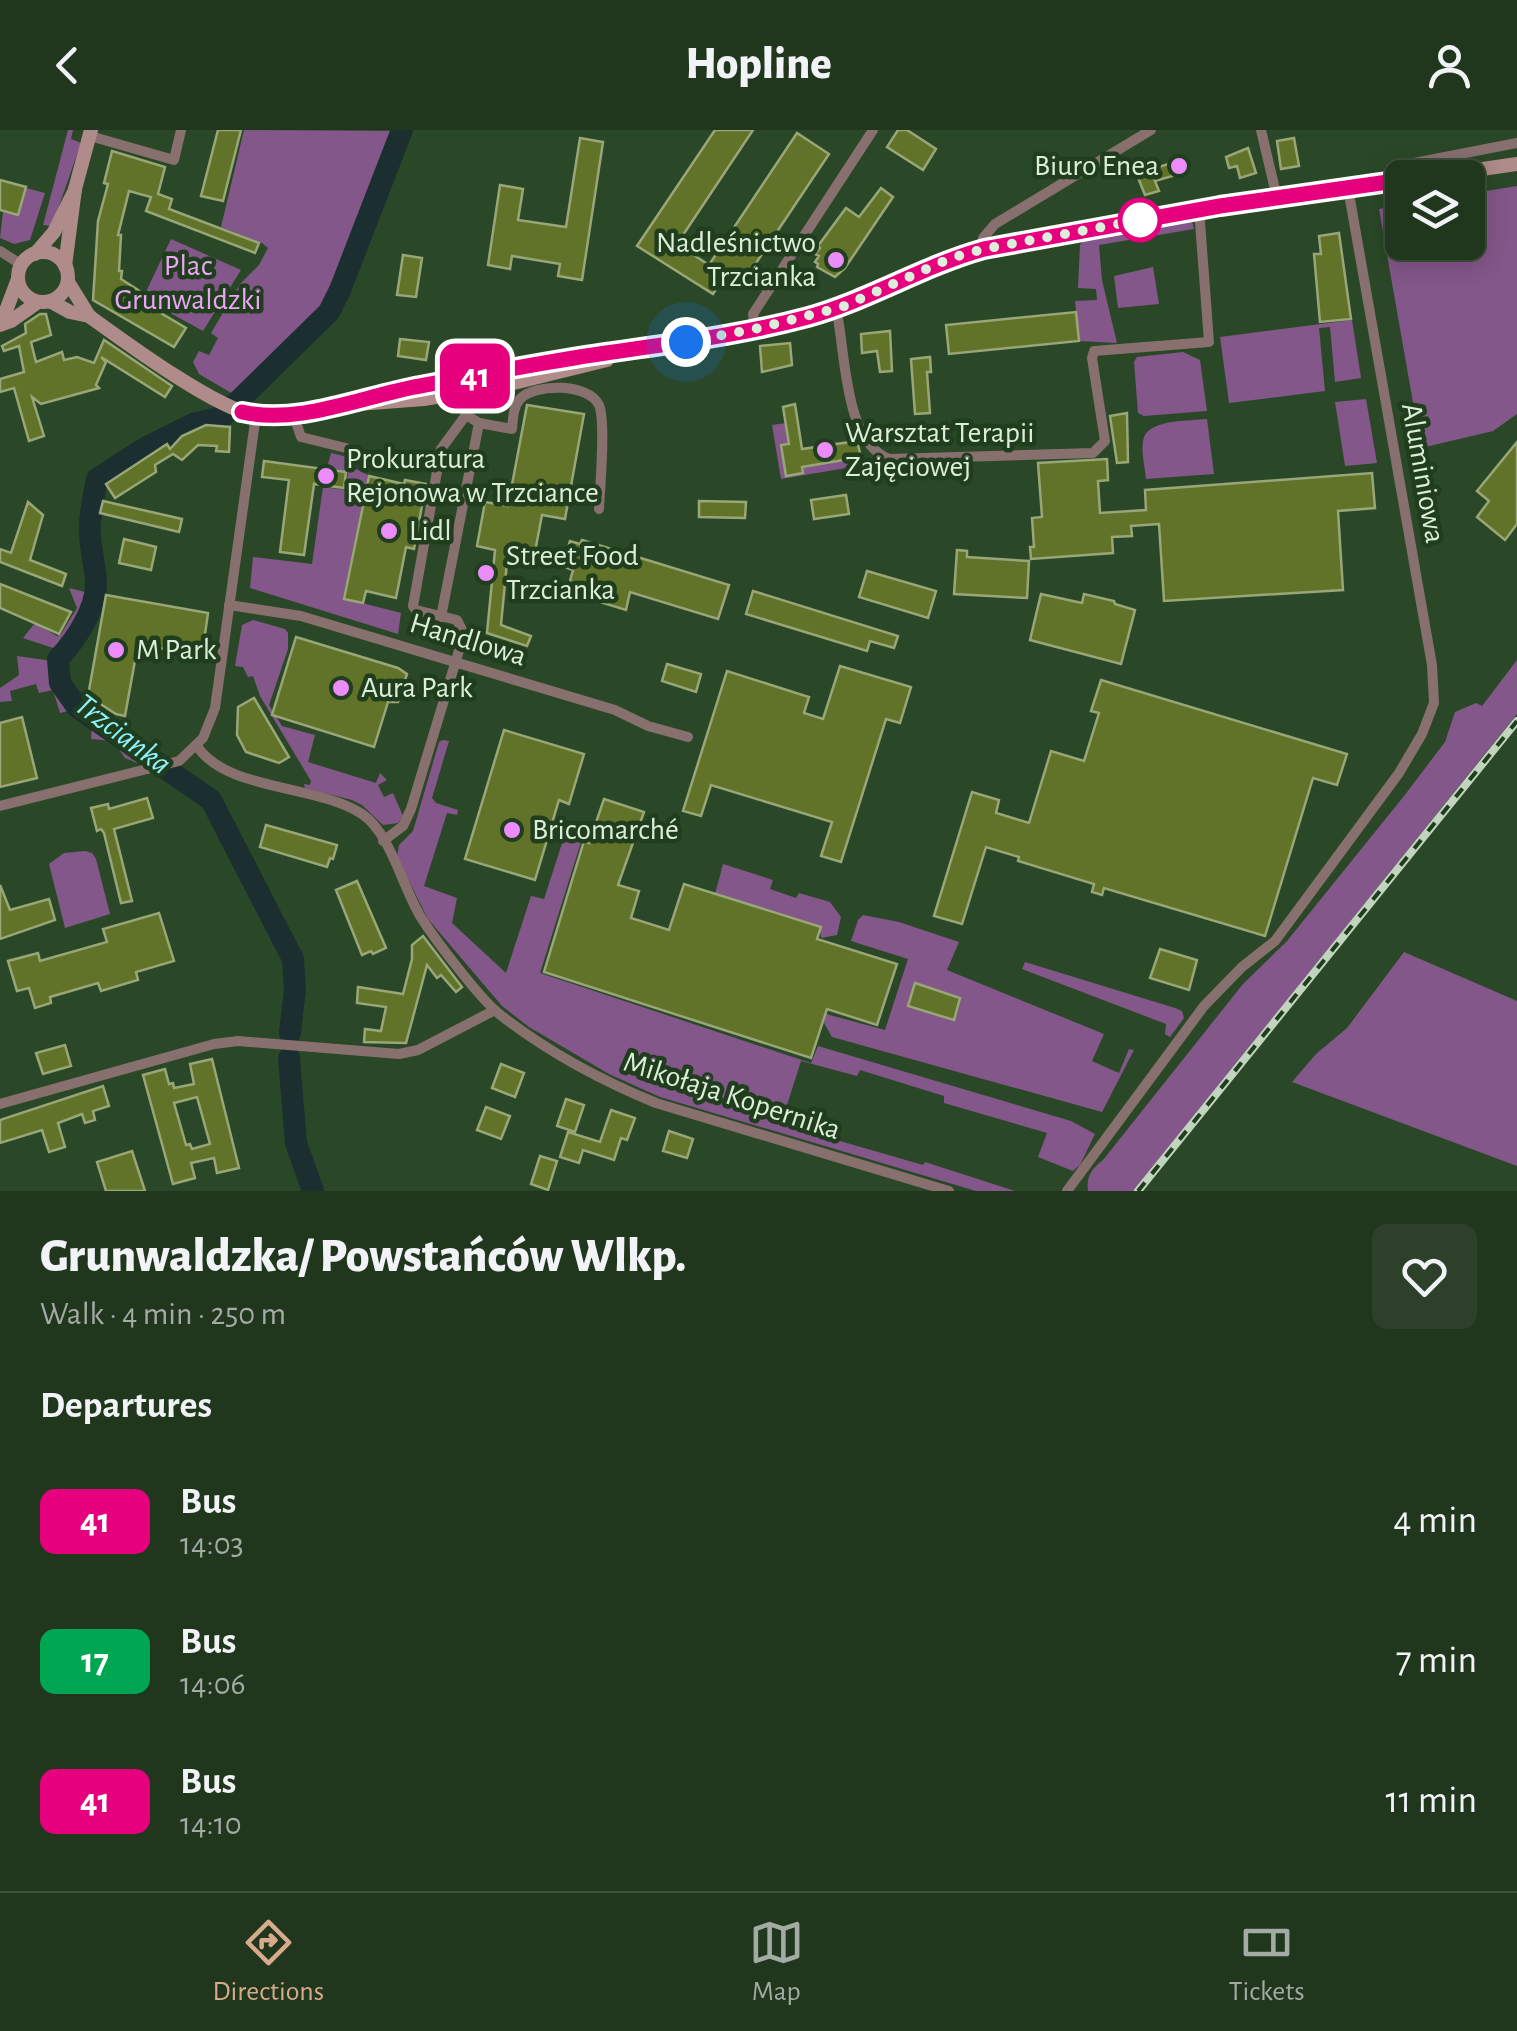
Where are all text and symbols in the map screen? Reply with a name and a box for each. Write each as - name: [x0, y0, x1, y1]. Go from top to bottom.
- icon: back: [40, 38, 95, 93]
- icon: person: [1422, 38, 1477, 93]
- text: Hopline: [685, 42, 832, 87]
- place label: Biuro Enea: [1034, 151, 1159, 181]
- marker: Biuro Enea: [1168, 155, 1190, 177]
- map controls: [1385, 160, 1485, 260]
- button: layers: [1385, 160, 1485, 260]
- unlabelled marker: [1119, 199, 1161, 241]
- place label: Nadleśnictwo Trzcianka: [656, 228, 816, 292]
- marker: Nadleśnictwo Trzcianka: [825, 249, 847, 271]
- park label: Plac Grunwaldzki: [115, 251, 261, 315]
- your location: [661, 317, 711, 367]
- line badge: 41: [430, 344, 520, 408]
- text: 41: [460, 359, 490, 394]
- street label: Aluminiowa: [1396, 401, 1450, 545]
- place label: Warsztat Terapii Zajęciowej: [845, 418, 1034, 482]
- marker: Warsztat Terapii Zajęciowej: [814, 439, 836, 461]
- place label: Prokuratura Rejonowa w Trzciance: [346, 444, 599, 508]
- marker: Prokuratura Rejonowa w Trzciance: [315, 465, 337, 487]
- place label: Lidl: [409, 516, 452, 546]
- marker: Lidl: [378, 520, 400, 542]
- place label: Street Food Trzcianka: [506, 541, 639, 605]
- marker: Street Food Trzcianka: [475, 562, 497, 584]
- street label: Handlowa: [406, 608, 530, 672]
- place label: M Park: [136, 635, 217, 665]
- marker: M Park: [105, 639, 127, 661]
- place label: Aura Park: [361, 673, 473, 703]
- marker: Aura Park: [330, 677, 352, 699]
- water label: Trzcianka: [69, 688, 177, 780]
- place label: Bricomarché: [532, 815, 679, 845]
- marker: Bricomarché: [501, 819, 523, 841]
- street label: Mikołaja Kopernika: [620, 1047, 844, 1145]
- button: heart: [1372, 1224, 1477, 1329]
- text: Grunwaldzka/ Powstańców Wlkp.: [40, 1233, 686, 1281]
- text: Walk · 4 min · 250 m: [40, 1298, 286, 1330]
- text: Departures: [40, 1387, 212, 1425]
- text: Bus: [180, 1483, 236, 1521]
- text: 4 min: [1393, 1502, 1477, 1540]
- text: 41: [80, 1504, 110, 1539]
- text: 14:03: [180, 1528, 244, 1560]
- text: Bus: [180, 1623, 236, 1661]
- text: 7 min: [1396, 1642, 1477, 1680]
- text: 17: [81, 1644, 109, 1679]
- text: 14:06: [180, 1668, 246, 1700]
- text: Bus: [180, 1763, 236, 1801]
- text: 11 min: [1385, 1782, 1477, 1820]
- text: 41: [80, 1784, 110, 1819]
- text: 14:10: [180, 1808, 242, 1840]
- tab: Directions: [212, 1915, 324, 2009]
- tab: Map: [749, 1915, 804, 2009]
- tab: Tickets: [1229, 1915, 1305, 2009]

